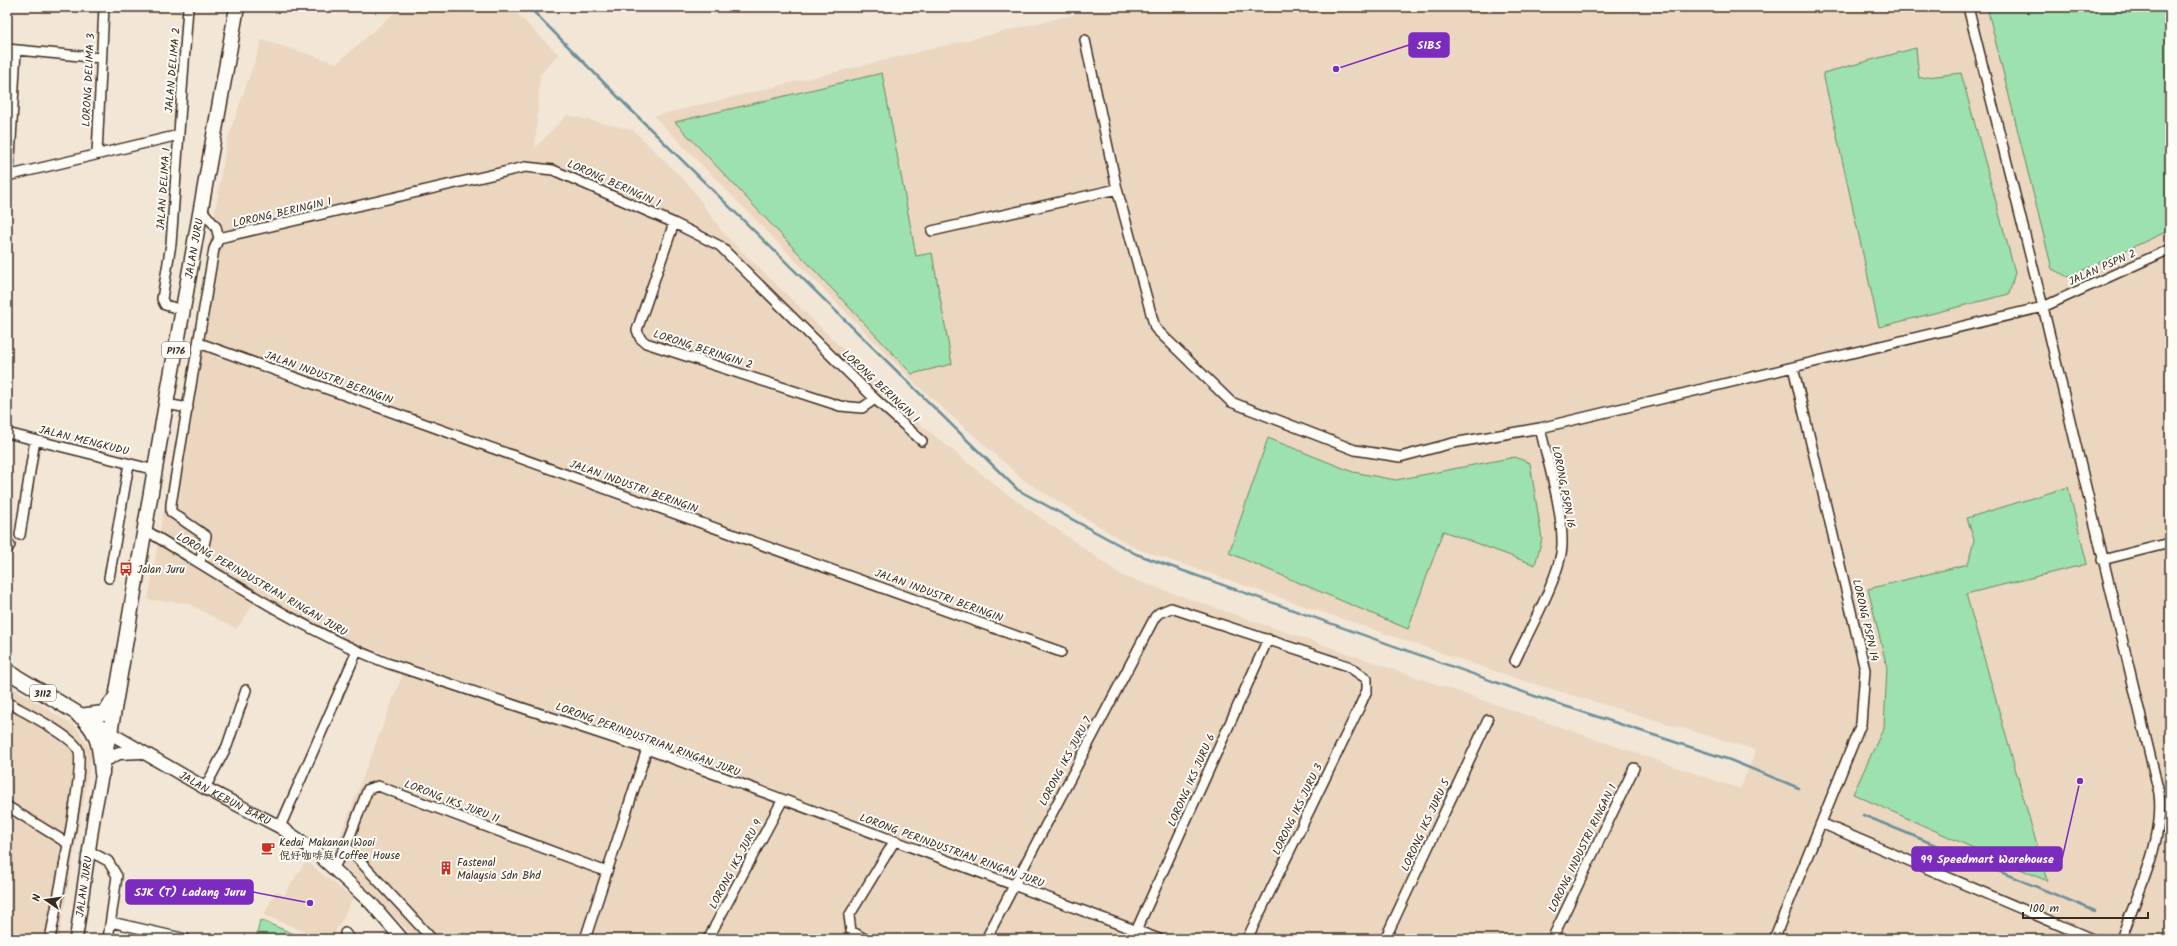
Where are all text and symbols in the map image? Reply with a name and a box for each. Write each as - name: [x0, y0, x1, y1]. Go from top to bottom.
- street label: JALAN DELIMA 2: [160, 27, 186, 113]
- street label: LORONG DELIMA 3: [78, 33, 100, 127]
- callout: SIBS: [1409, 33, 1449, 57]
- text: SIBS: [1417, 36, 1442, 55]
- street label: JALAN DELIMA 1: [152, 147, 176, 231]
- street label: LORONG BERINGIN 1: [564, 155, 663, 213]
- street label: LORONG BERINGIN 1: [231, 193, 333, 233]
- street label: JALAN JURU: [181, 216, 209, 280]
- street label: JALAN PSPN 2: [2066, 245, 2139, 291]
- street label: LORONG BERINGIN 2: [651, 325, 755, 375]
- road number: P176: [162, 342, 190, 358]
- street label: JALAN INDUSTRI BERINGIN: [262, 346, 396, 410]
- street label: LORONG BERINGIN 1: [837, 346, 923, 428]
- street label: JALAN MENGKUDU: [37, 421, 131, 461]
- street label: LORONG PSPN 16: [1546, 444, 1580, 530]
- street label: JALAN INDUSTRI BERINGIN: [567, 455, 701, 519]
- street label: LORONG PERINDUSTRIAN RINGAN JURU: [172, 528, 351, 642]
- bus stop icon: Jalan Juru: [118, 561, 134, 577]
- place label: Jalan Juru: [137, 561, 186, 579]
- street label: JALAN INDUSTRI BERINGIN: [872, 564, 1006, 628]
- street label: LORONG PSPN 14: [1847, 577, 1883, 663]
- road number: 3112: [30, 685, 56, 701]
- street label: LORONG PERINDUSTRIAN RINGAN JURU: [553, 698, 743, 782]
- street label: LORONG IKS JURU 7: [1035, 713, 1097, 809]
- street label: LORONG IKS JURU 6: [1163, 731, 1220, 830]
- street label: LORONG IKS JURU 3: [1268, 761, 1328, 858]
- street label: JALAN KEBUN BARU: [175, 767, 274, 831]
- street label: LORONG IKS JURU 11: [401, 775, 502, 828]
- street label: LORONG IKS JURU 5: [1397, 775, 1456, 874]
- street label: LORONG INDUSTRI RINGAN 1: [1544, 781, 1622, 916]
- street label: LORONG PERINDUSTRIAN RINGAN JURU: [857, 809, 1047, 893]
- street label: LORONG IKS JURU 9: [705, 816, 767, 912]
- place label: Kedai Makanan Wooi 倪好咖啡庭 Coffee House: [279, 834, 400, 865]
- cafe icon: Kedai Makanan Wooi 倪好咖啡庭 Coffee House: [260, 840, 276, 856]
- callout: 99 Speedmart Warehouse: [1912, 847, 2062, 871]
- text: 99 Speedmart Warehouse: [1920, 850, 2054, 869]
- place label: Fastenal Malaysia Sdn Bhd: [457, 854, 541, 885]
- street label: JALAN JURU: [71, 855, 98, 918]
- building icon: Fastenal Malaysia Sdn Bhd: [438, 860, 454, 876]
- north arrow: [26, 880, 66, 920]
- callout: SJK (T) Ladang Juru: [126, 880, 253, 904]
- text: SJK (T) Ladang Juru: [134, 883, 246, 902]
- text: N: [28, 893, 47, 903]
- scale bar: [2023, 894, 2148, 920]
- text: 100 m: [2029, 899, 2060, 918]

